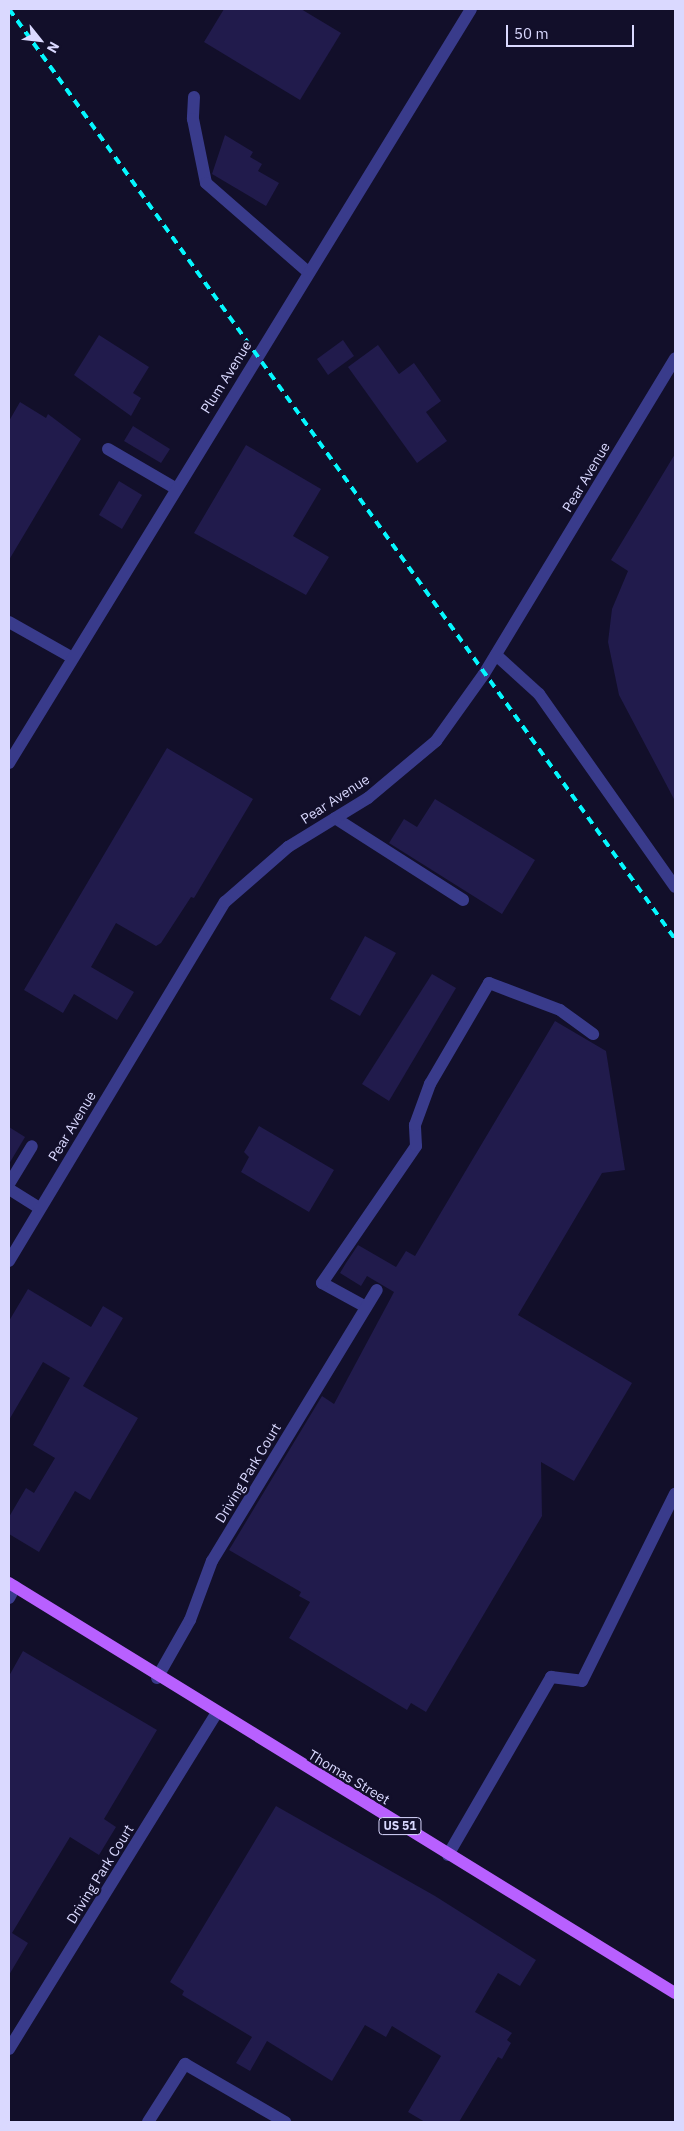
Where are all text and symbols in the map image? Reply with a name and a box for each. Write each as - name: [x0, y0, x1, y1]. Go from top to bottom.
- north arrow: [15, 15, 65, 65]
- scale bar: [509, 15, 636, 47]
- text: 50 m: [514, 24, 549, 43]
- text: N: [43, 38, 63, 56]
- street label: Plum Avenue: [197, 338, 255, 416]
- street label: Pear Avenue: [559, 439, 613, 515]
- street label: Pear Avenue: [297, 771, 373, 827]
- street label: Pear Avenue: [45, 1088, 99, 1164]
- street label: Driving Park Court: [212, 1420, 284, 1526]
- street label: Thomas Street: [305, 1746, 393, 1808]
- road number: US 51: [378, 1816, 422, 1835]
- street label: Driving Park Court: [63, 1822, 137, 1926]

